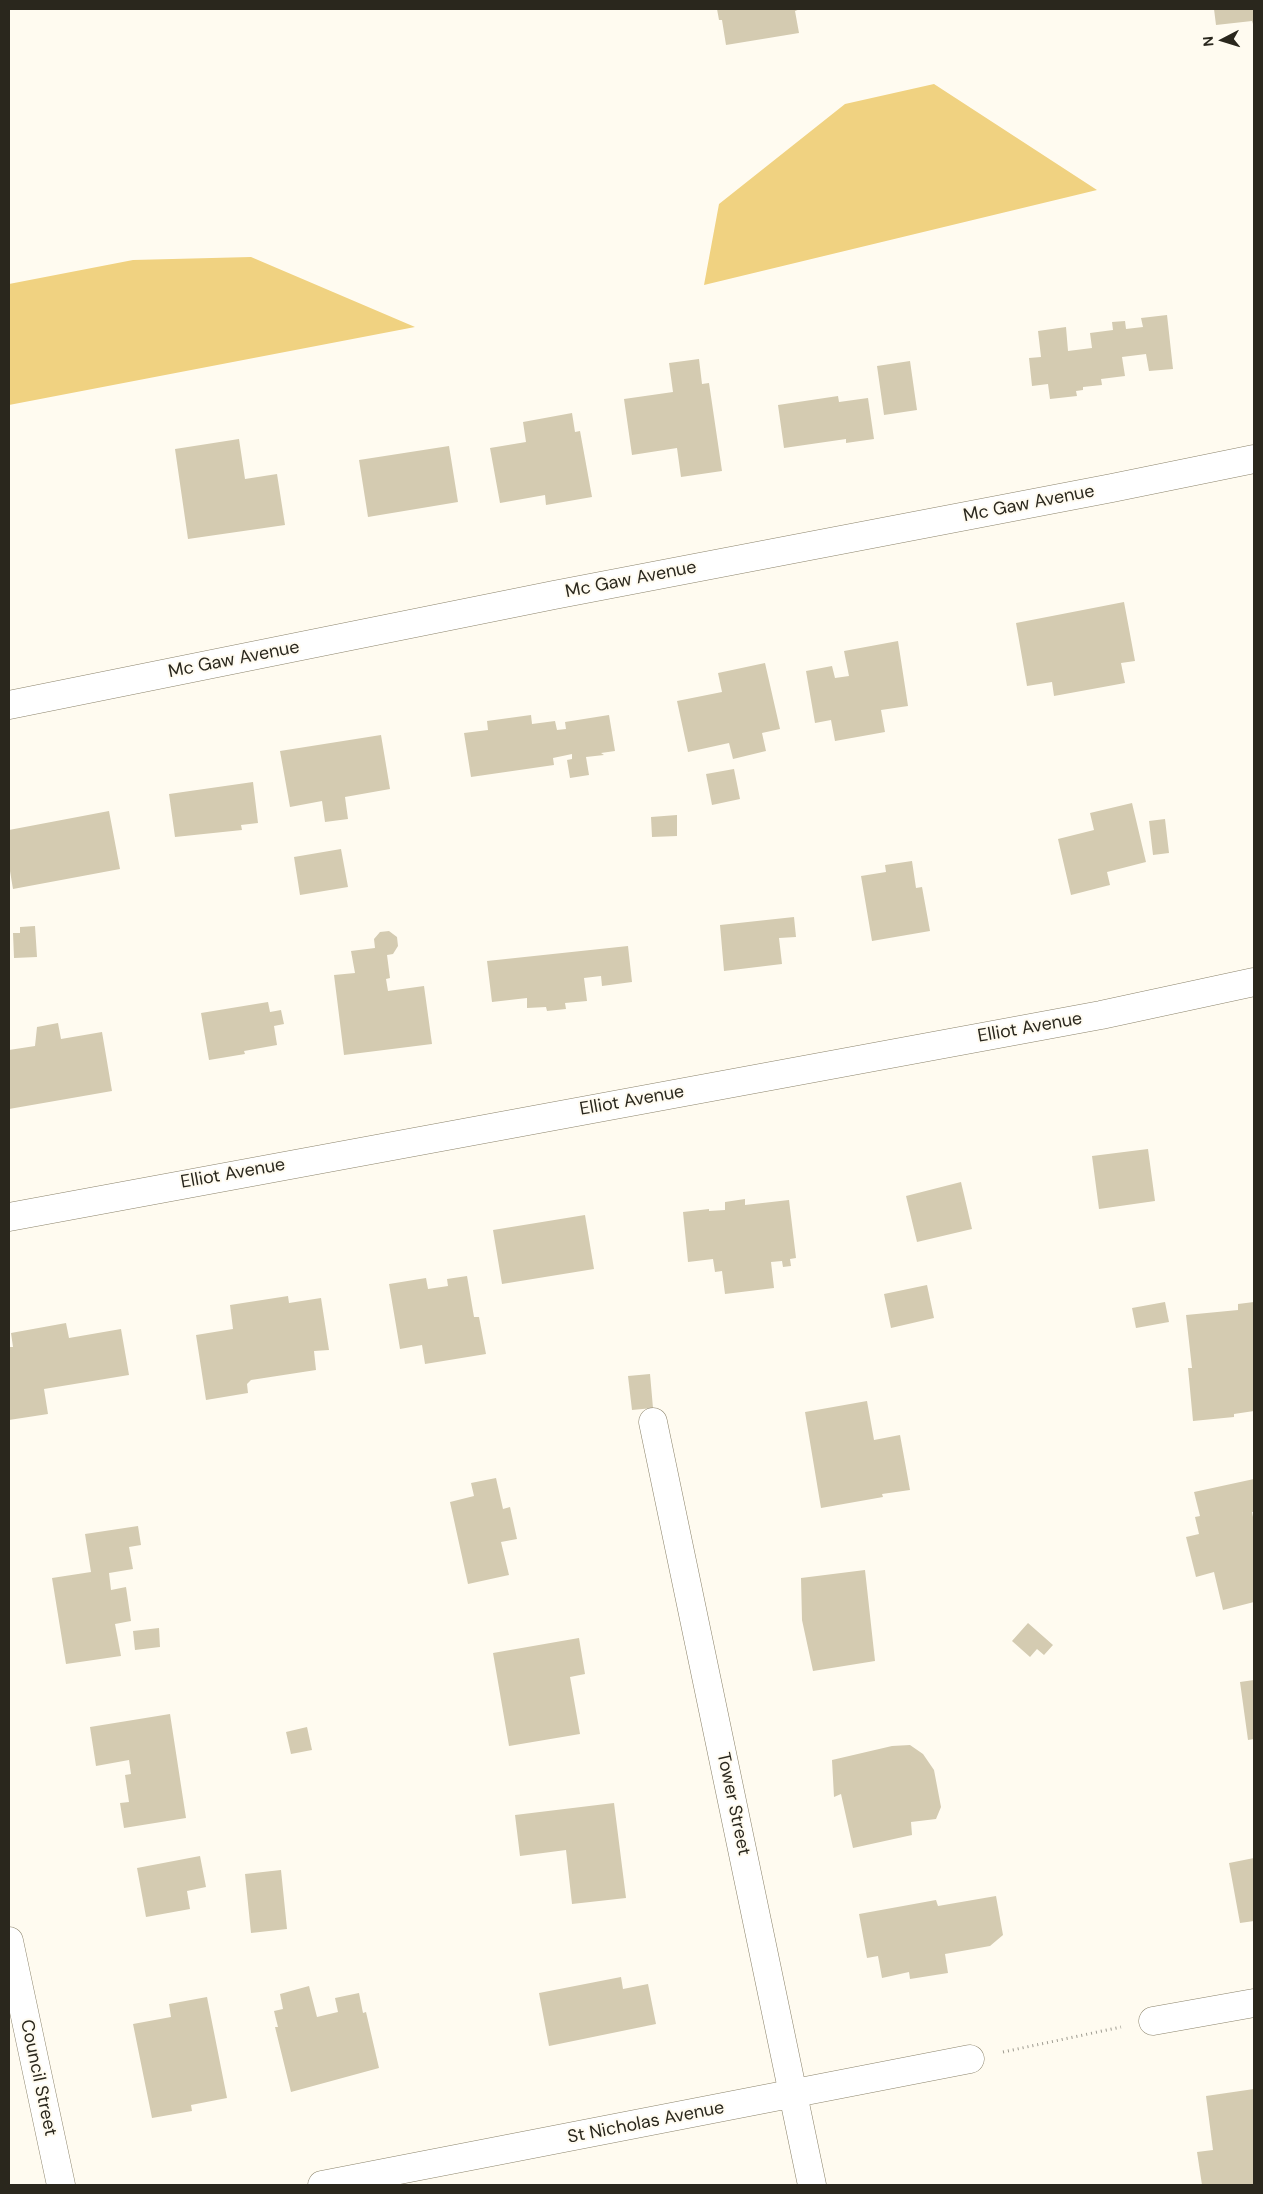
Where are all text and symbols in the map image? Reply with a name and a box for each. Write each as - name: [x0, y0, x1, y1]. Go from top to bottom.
- north arrow: [1198, 15, 1248, 65]
- text: N: [1199, 35, 1217, 47]
- street label: Mc Gaw Avenue: [962, 481, 1096, 527]
- street label: Mc Gaw Avenue: [564, 557, 698, 603]
- street label: Mc Gaw Avenue: [167, 637, 301, 683]
- street label: Elliot Avenue: [976, 1008, 1084, 1048]
- street label: Elliot Avenue: [578, 1081, 686, 1121]
- street label: Elliot Avenue: [179, 1154, 287, 1194]
- street label: Tower Street: [712, 1750, 754, 1858]
- street label: Council Street: [15, 2018, 61, 2138]
- street label: St Nicholas Avenue: [566, 2097, 726, 2149]

